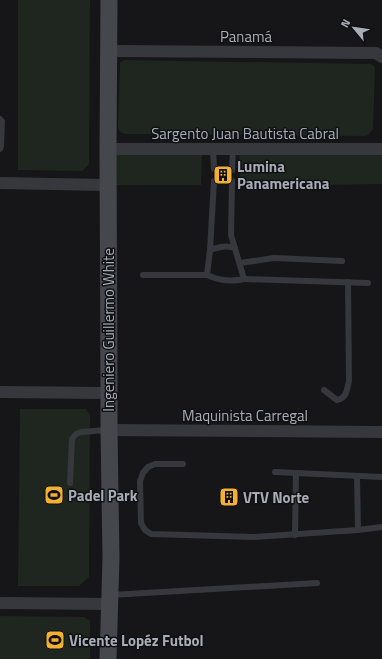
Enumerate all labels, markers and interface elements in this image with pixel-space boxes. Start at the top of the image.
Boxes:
north arrow [334,8,374,48]
text: N [336,16,354,30]
street label: Panamá [220,25,272,48]
street label: Sargento Juan Bautista Cabral [151,122,339,145]
place label: Lumina Panamericana [237,155,330,195]
building icon: Lumina Panamericana [212,164,234,186]
street label: Ingeniero Guillermo White [97,248,120,412]
street label: Maquinista Carregal [182,404,308,427]
sports icon: Padel Park [43,484,65,506]
place label: Padel Park [68,484,138,507]
building icon: VTV Norte [218,486,240,508]
place label: VTV Norte [243,486,310,509]
sports icon: Vicente Lopéz Futbol [44,629,66,651]
place label: Vicente Lopéz Futbol [69,629,204,652]

